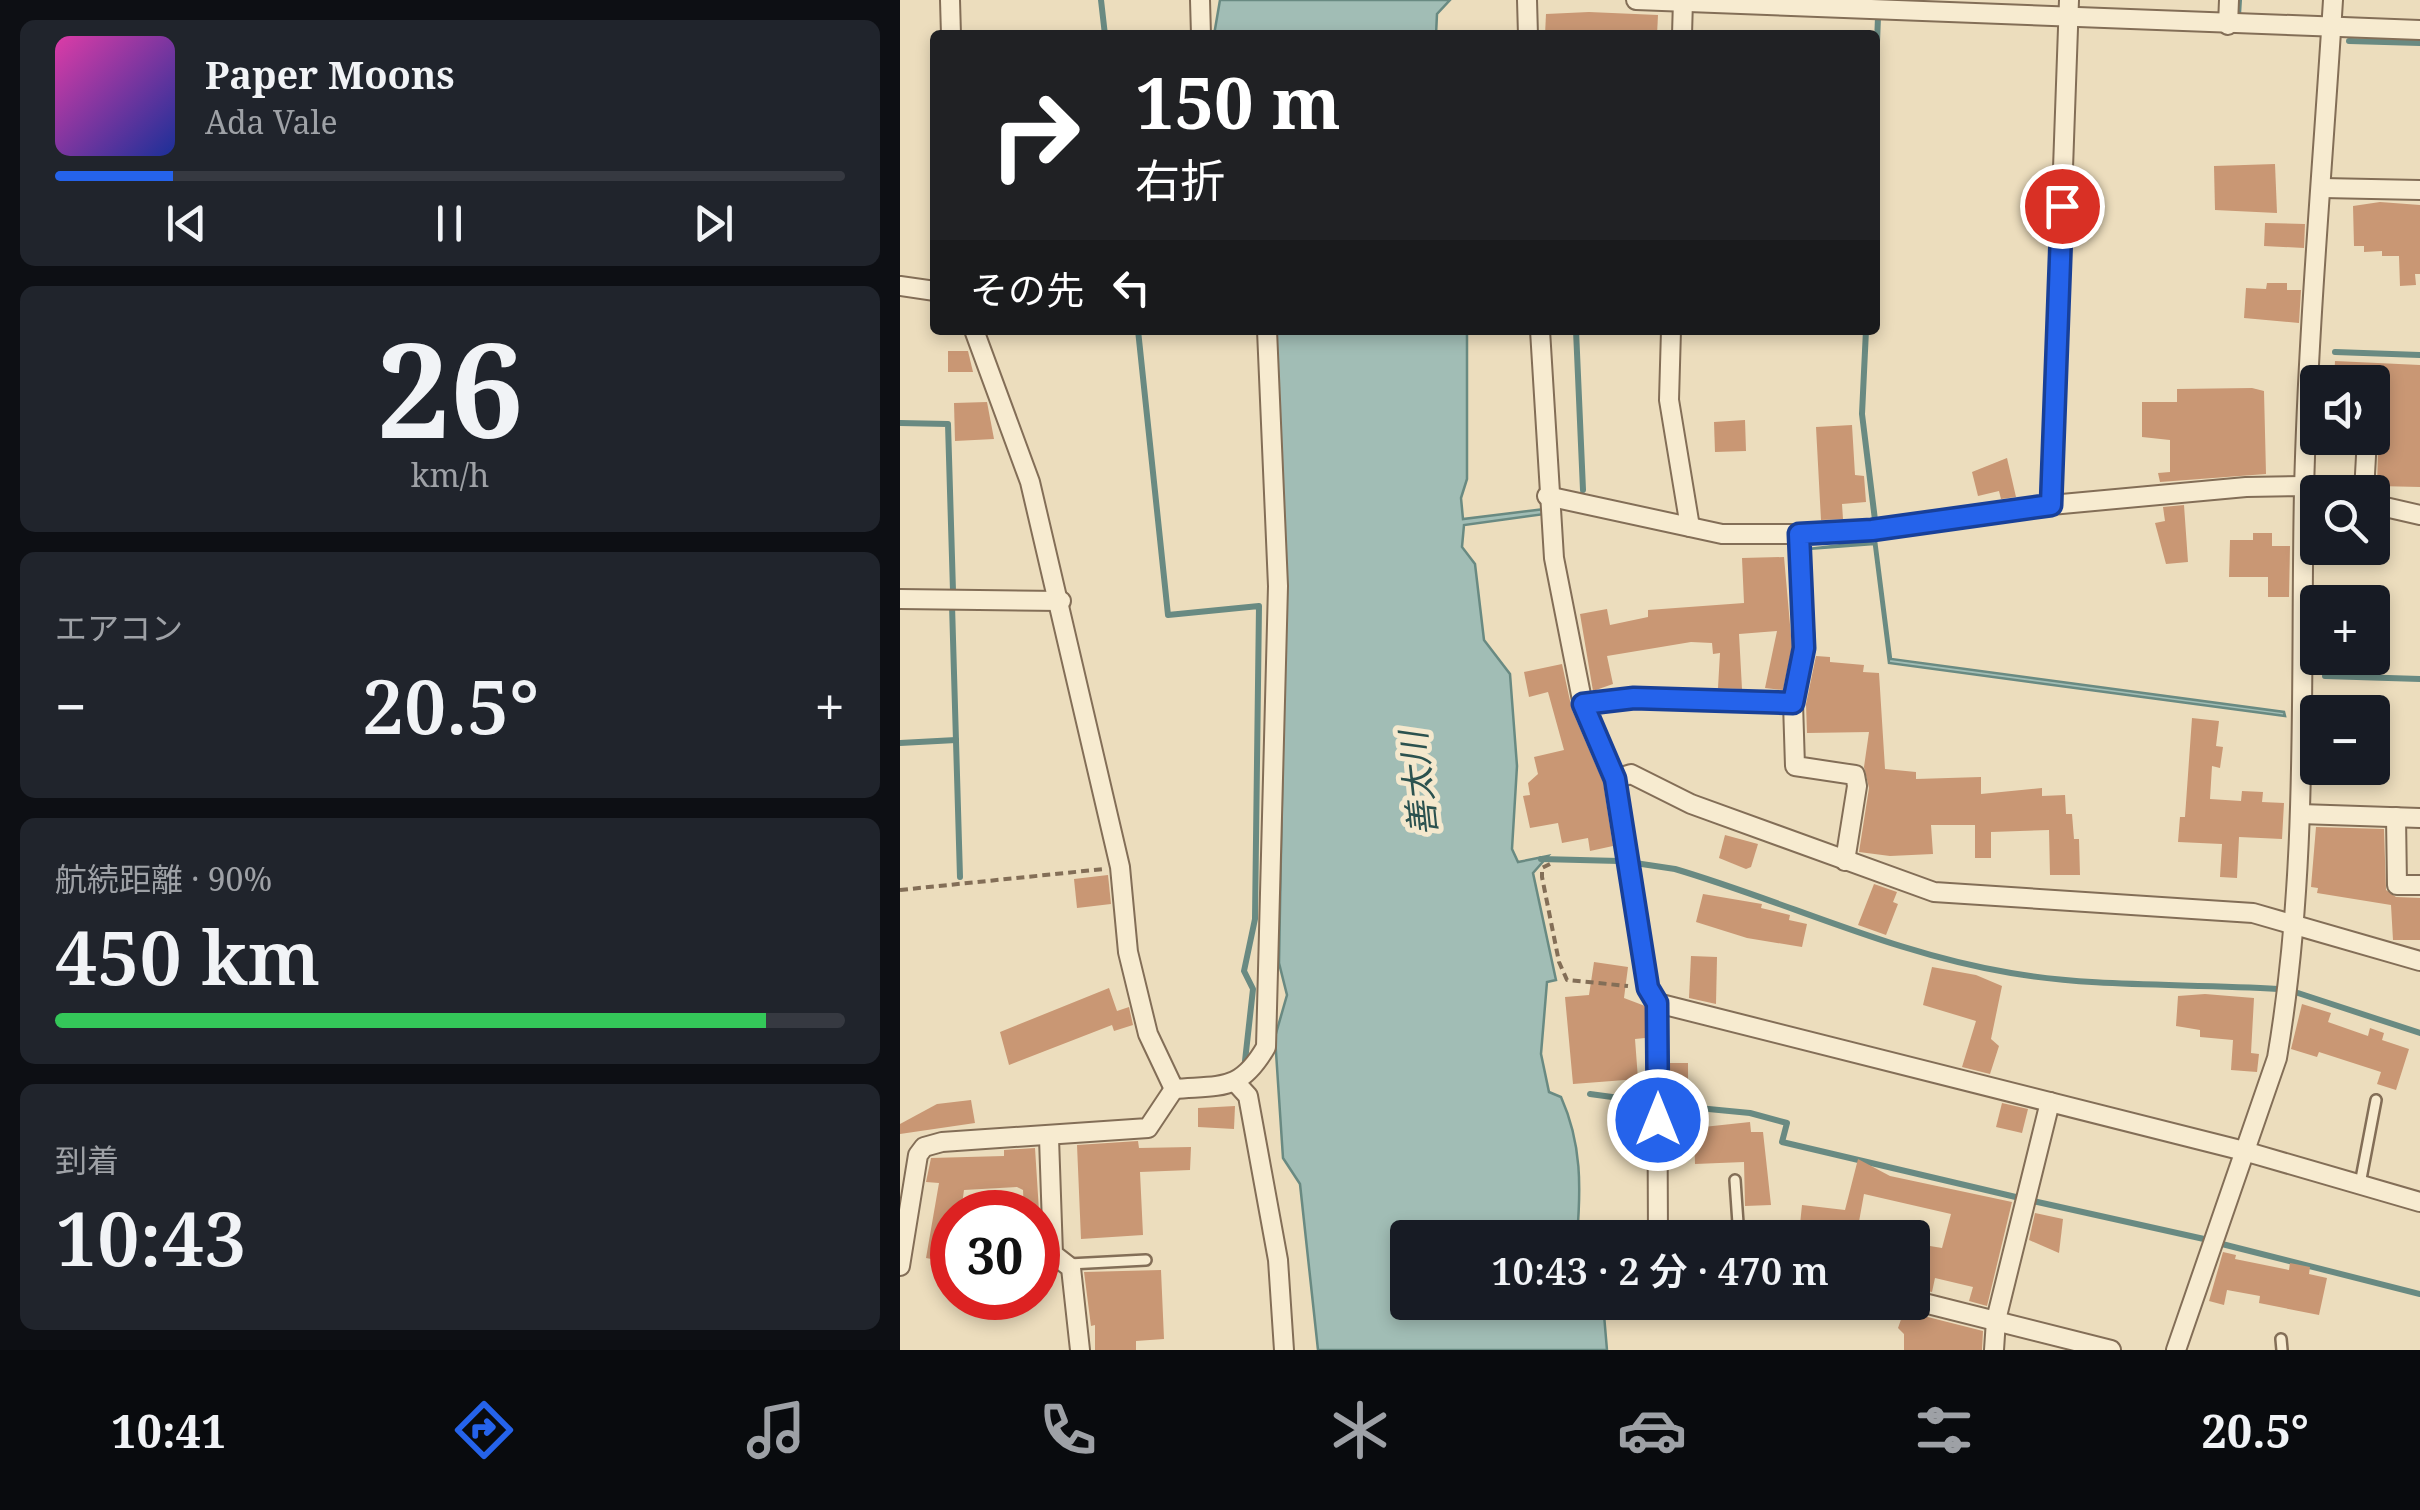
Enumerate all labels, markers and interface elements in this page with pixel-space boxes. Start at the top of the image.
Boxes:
text: Paper Moons [205,48,455,100]
text: 150 m [1135,54,1341,150]
icon: right [970,70,1100,200]
text: Ada Vale [205,100,338,143]
text: 右折 [1135,149,1225,210]
pin [2020,164,2105,249]
icon: arrive [2035,179,2090,234]
icon: previous [159,196,214,251]
icon: pause [422,196,477,251]
icon: next [686,196,741,251]
icon: left [1104,260,1159,315]
text: その先 [970,263,1084,315]
text: 26 [377,299,523,476]
map controls [2300,365,2390,785]
button: sound [2300,365,2390,455]
text: km/h [411,453,489,496]
button: search [2300,475,2390,565]
button: + [2300,585,2390,675]
text: エアコン [55,606,183,649]
text: 20.5° [362,654,539,756]
text: − [55,668,87,743]
text: + [814,668,845,743]
button: − [2300,695,2390,785]
water label: 善太川 [1388,726,1446,839]
text: 航続距離 · 90% [55,857,272,900]
text: 450 km [55,905,320,1007]
position arrow [1606,1068,1710,1172]
text: 到着 [55,1138,119,1181]
text: 10:43 [55,1186,246,1288]
speed limit sign: 30 [930,1190,1060,1320]
text: 10:43 · 2 分 · 470 m [1491,1244,1829,1296]
icon: directions [449,1395,519,1465]
icon: music [741,1395,811,1465]
icon: phone [1033,1395,1103,1465]
icon: climate [1325,1395,1395,1465]
icon: car [1617,1395,1687,1465]
icon: filters [1909,1395,1979,1465]
text: 10:41 [111,1400,226,1461]
text: 20.5° [2201,1400,2309,1461]

